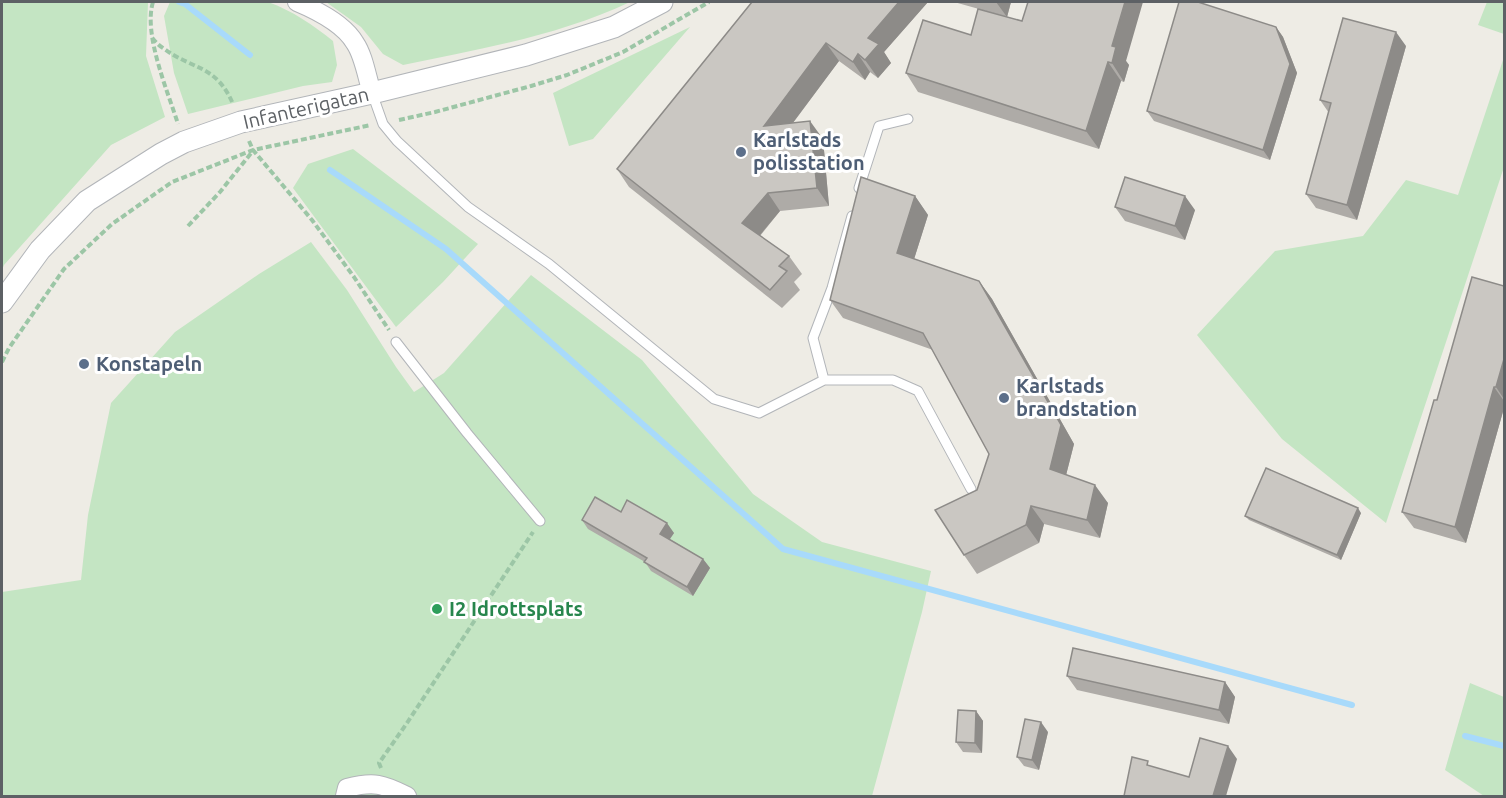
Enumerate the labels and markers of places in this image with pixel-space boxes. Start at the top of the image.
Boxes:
place label: Karlstads polisstation [753,128,865,174]
marker: Karlstads polisstation [734,145,748,159]
place label: Konstapeln [96,352,202,375]
marker: Konstapeln [77,357,91,371]
place label: Karlstads brandstation [1016,374,1137,420]
marker: Karlstads brandstation [997,391,1011,405]
place label: I2 Idrottsplats [449,597,583,620]
marker: I2 Idrottsplats [430,602,444,616]

